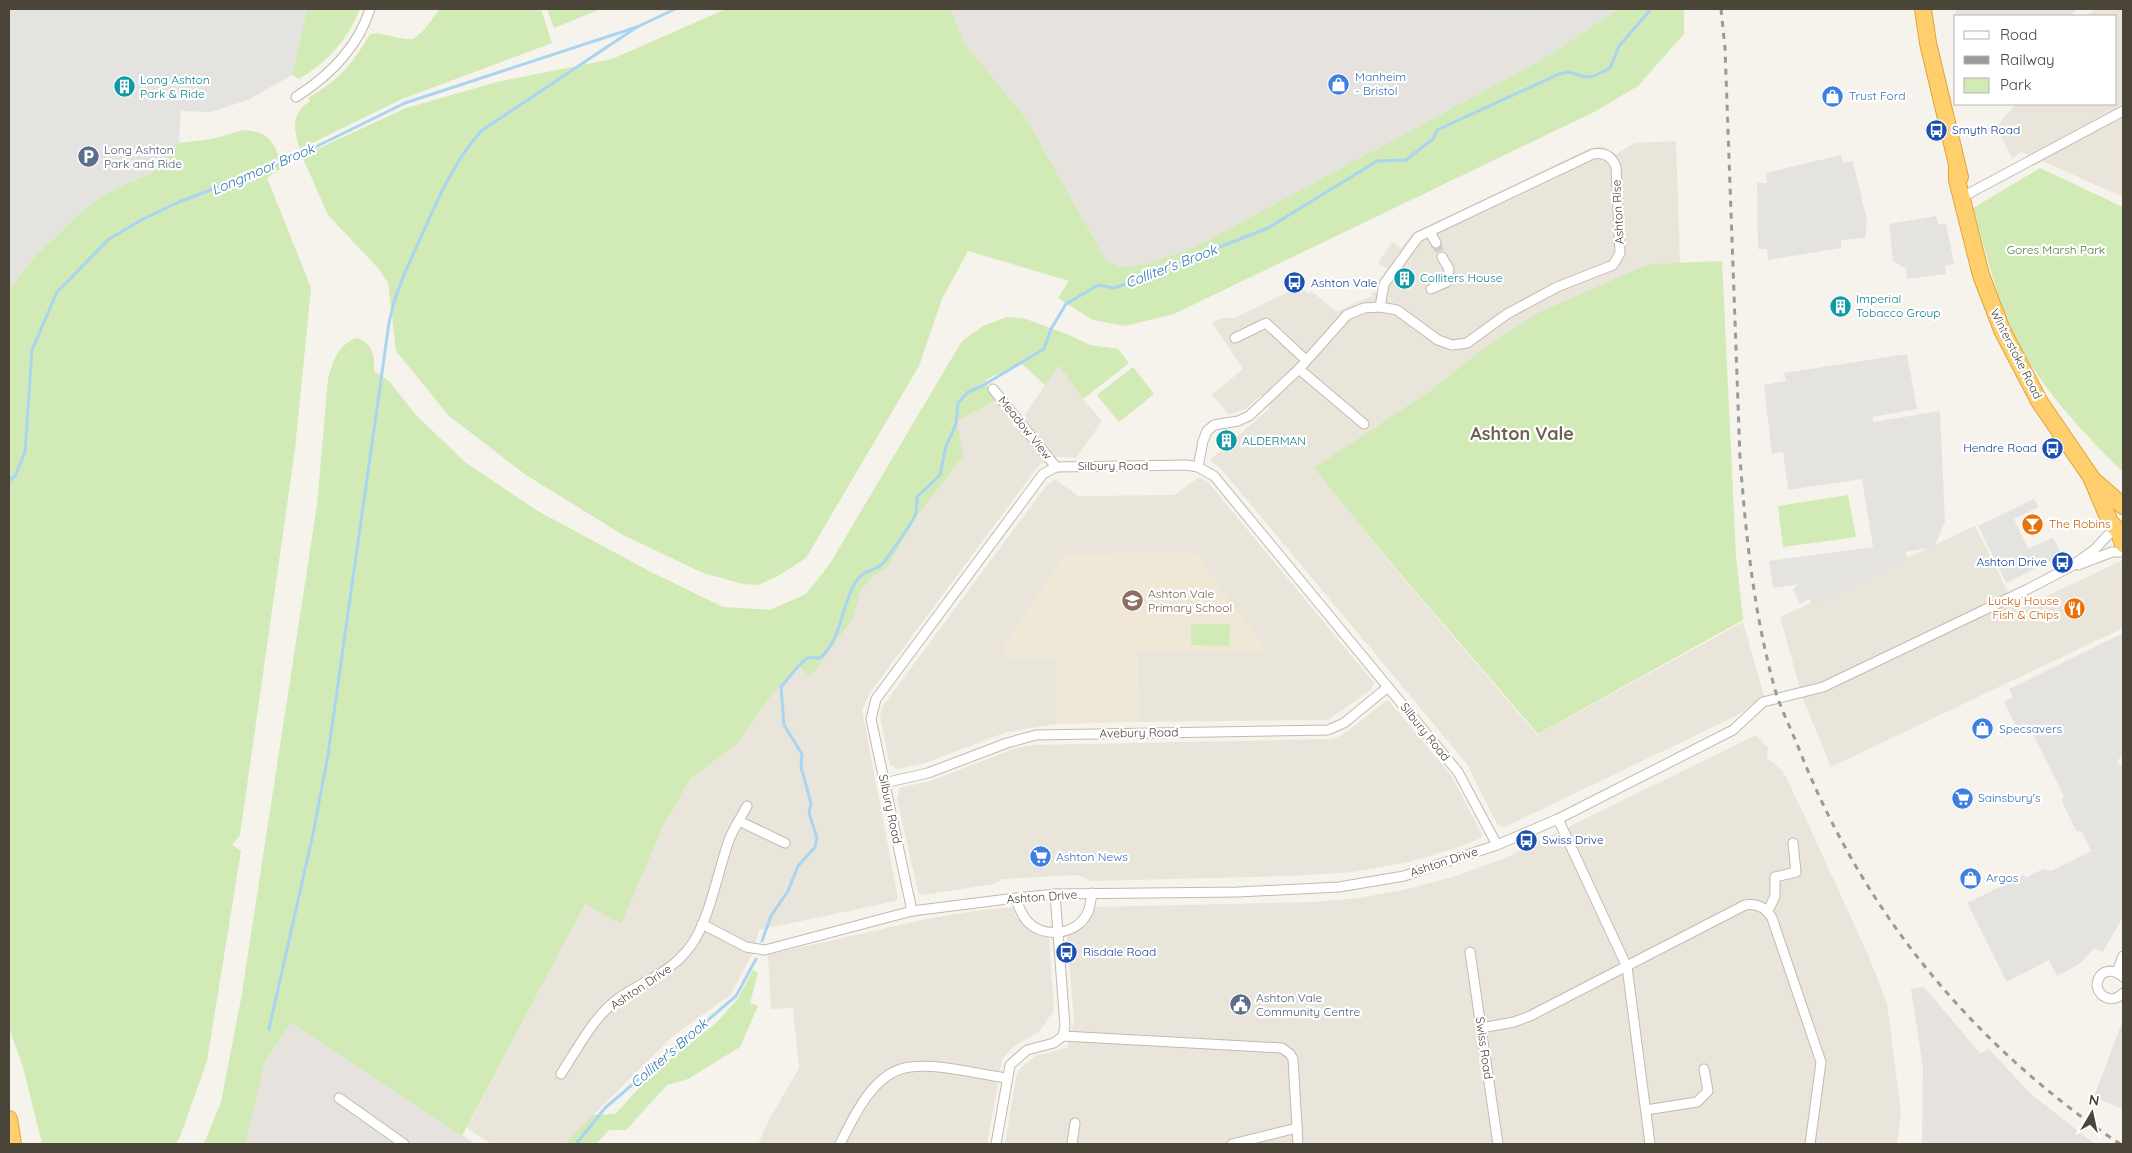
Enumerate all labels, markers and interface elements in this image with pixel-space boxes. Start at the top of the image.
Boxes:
legend [1954,15,2117,105]
text: Road [2000,25,2037,44]
text: Railway [2000,50,2055,69]
place label: Manheim - Bristol [1355,69,1406,98]
place label: Long Ashton Park & Ride [140,72,210,101]
shop icon: Manheim - Bristol [1327,72,1351,96]
building icon: Long Ashton Park & Ride [112,75,136,99]
text: Park [2000,75,2032,94]
shop icon: Trust Ford [1821,84,1845,108]
place label: Trust Ford [1849,88,1905,103]
bus stop icon: Smyth Road [1924,118,1948,142]
place label: Smyth Road [1952,122,2020,137]
water label: Longmoor Brook [209,139,319,199]
place label: Long Ashton Park and Ride [104,142,182,171]
parking icon: Long Ashton Park and Ride [76,145,100,169]
street label: Ashton Rise [1608,179,1627,245]
water label: Colliter's Brook [1123,240,1221,292]
park label: Gores Marsh Park [2007,242,2105,257]
building icon: Colliters House [1392,266,1416,290]
place label: Colliters House [1420,270,1503,285]
bus stop icon: Ashton Vale [1283,271,1307,295]
place label: Ashton Vale [1311,275,1377,290]
place label: Imperial Tobacco Group [1856,291,1941,320]
building icon: Imperial Tobacco Group [1828,294,1852,318]
street label: Winterstoke Road [1987,306,2046,401]
street label: Meadow View [995,393,1056,462]
district label: Ashton Vale [1470,422,1574,445]
building icon: ALDERMAN [1214,429,1238,453]
place label: ALDERMAN [1242,433,1306,448]
bus stop icon: Hendre Road [2041,436,2065,460]
place label: Hendre Road [1963,440,2037,455]
street label: Silbury Road [1078,458,1148,473]
bar icon: The Robins [2021,512,2045,536]
place label: The Robins [2049,516,2111,531]
bus stop icon: Ashton Drive [2051,550,2075,574]
place label: Ashton Drive [1976,554,2047,569]
place label: Ashton Vale Primary School [1148,586,1232,615]
school or university icon: Ashton Vale Primary School [1120,589,1144,613]
place label: Lucky House Fish & Chips [1988,593,2059,622]
restaurant icon: Lucky House Fish & Chips [2063,596,2087,620]
street label: Silbury Road [1397,700,1453,764]
shop icon: Specsavers [1971,717,1995,741]
place label: Specsavers [1999,721,2063,736]
street label: Avebury Road [1099,724,1179,741]
street label: Silbury Road [876,773,905,845]
supermarket icon: Sainsbury's [1950,786,1974,810]
place label: Sainsbury's [1978,790,2041,805]
bus stop icon: Swiss Drive [1514,828,1538,852]
place label: Swiss Drive [1542,832,1604,847]
street label: Ashton Drive [1408,843,1480,880]
supermarket icon: Ashton News [1028,845,1052,869]
place label: Ashton News [1056,849,1128,864]
shop icon: Argos [1958,866,1982,890]
place label: Argos [1986,870,2019,885]
street label: Ashton Drive [1006,887,1078,906]
bus stop icon: Risdale Road [1055,940,1079,964]
place label: Risdale Road [1083,944,1156,959]
street label: Ashton Drive [607,961,674,1013]
place label: Ashton Vale Community Centre [1256,990,1360,1019]
public building icon: Ashton Vale Community Centre [1228,993,1252,1017]
water label: Colliter's Brook [627,1013,713,1092]
street label: Swiss Road [1473,1016,1496,1080]
north arrow [2067,1088,2117,1138]
text: N [2088,1090,2101,1110]

